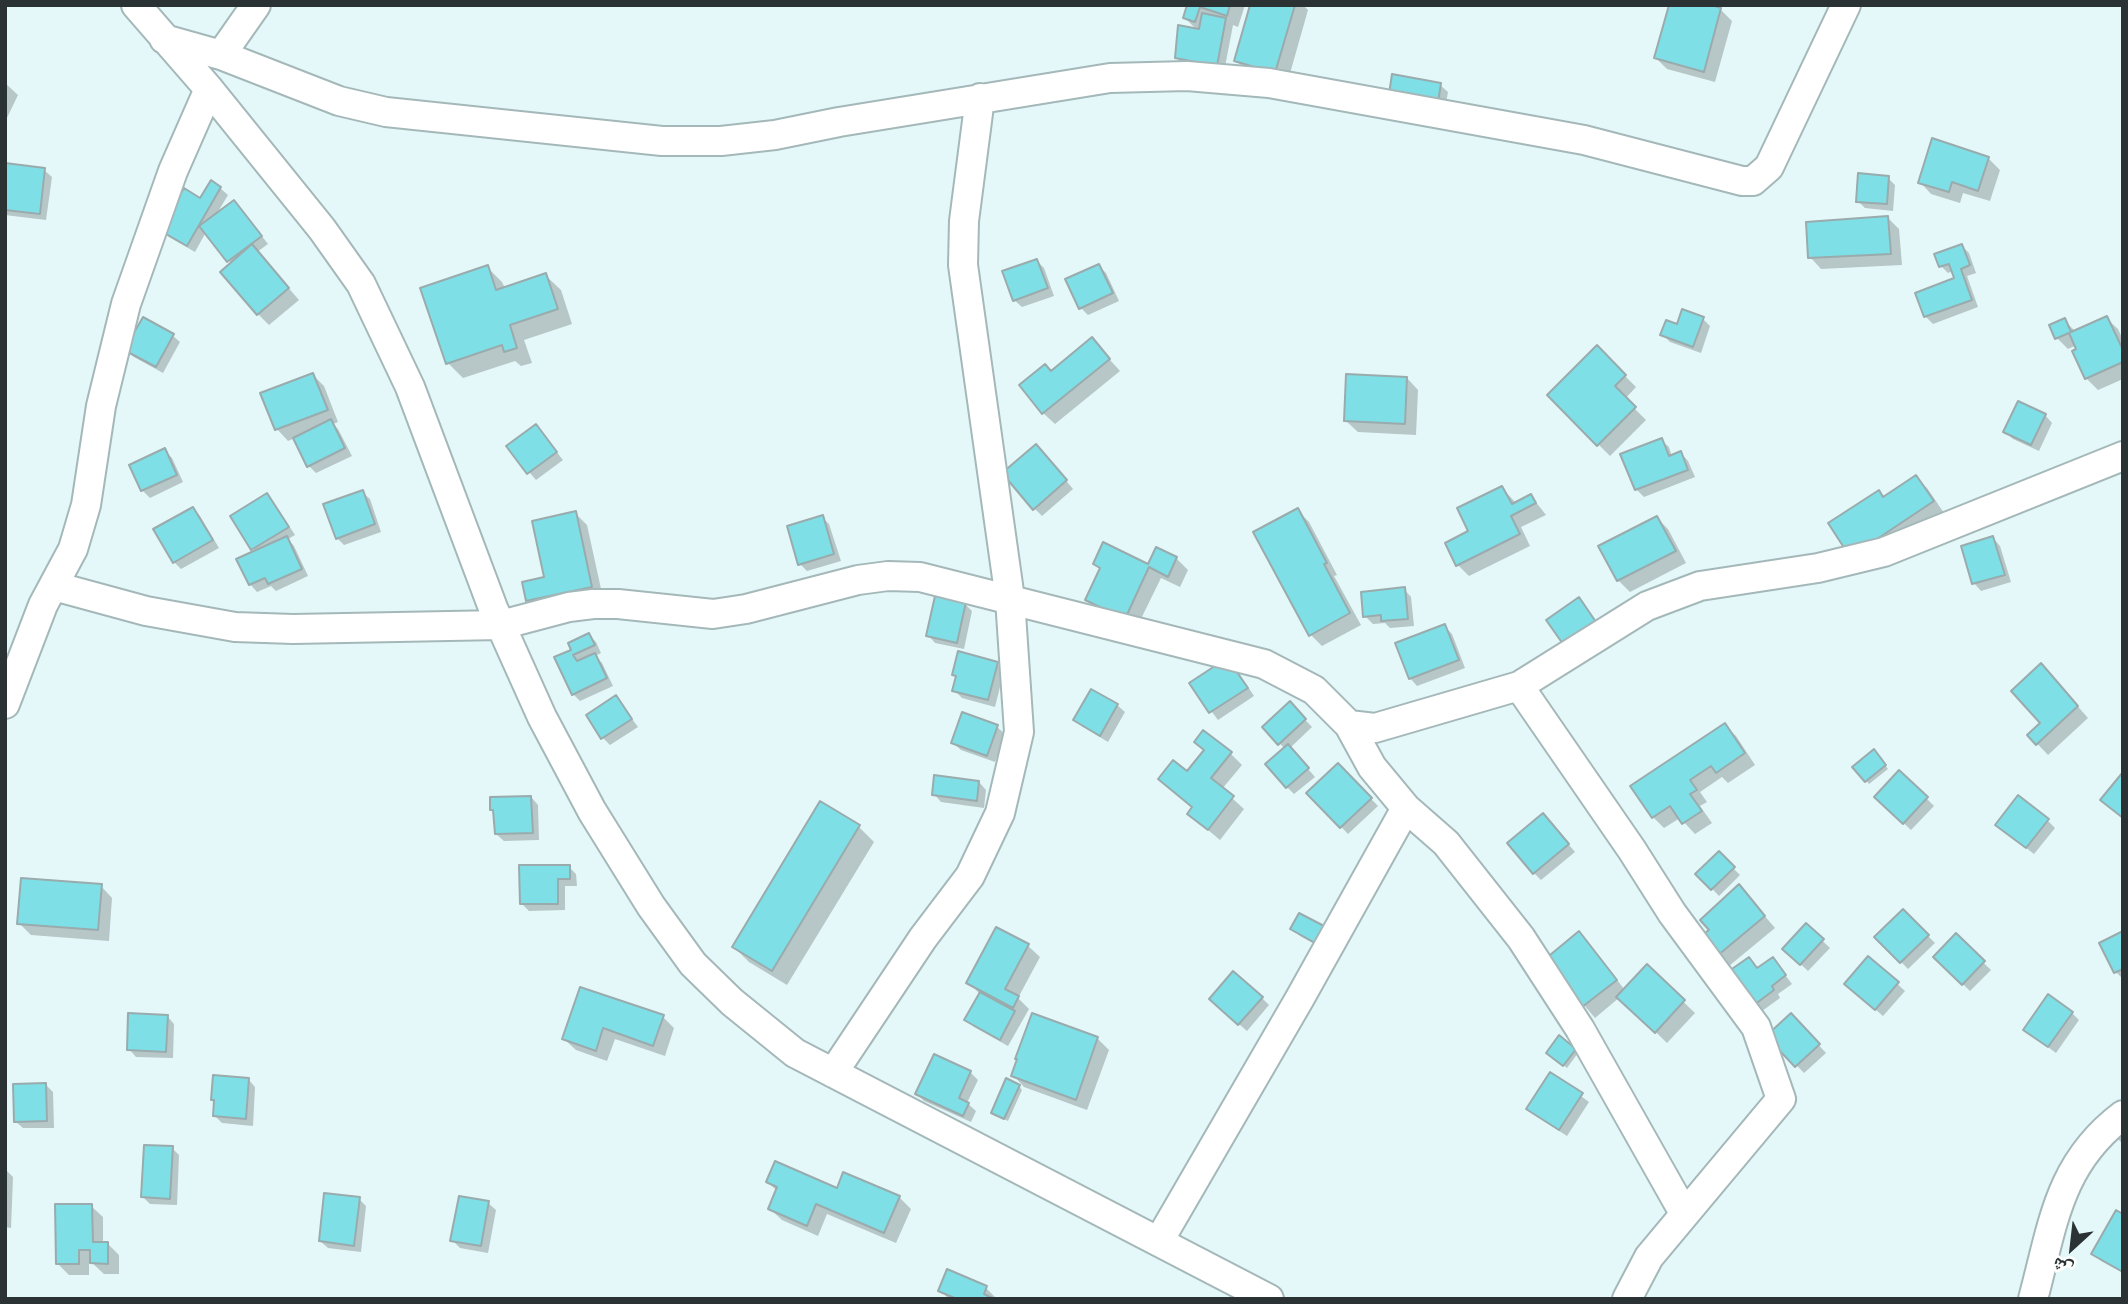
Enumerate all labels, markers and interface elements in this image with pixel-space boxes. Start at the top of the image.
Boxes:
north arrow [2037,1213,2107,1283]
text: ش [2048,1252,2076,1282]

